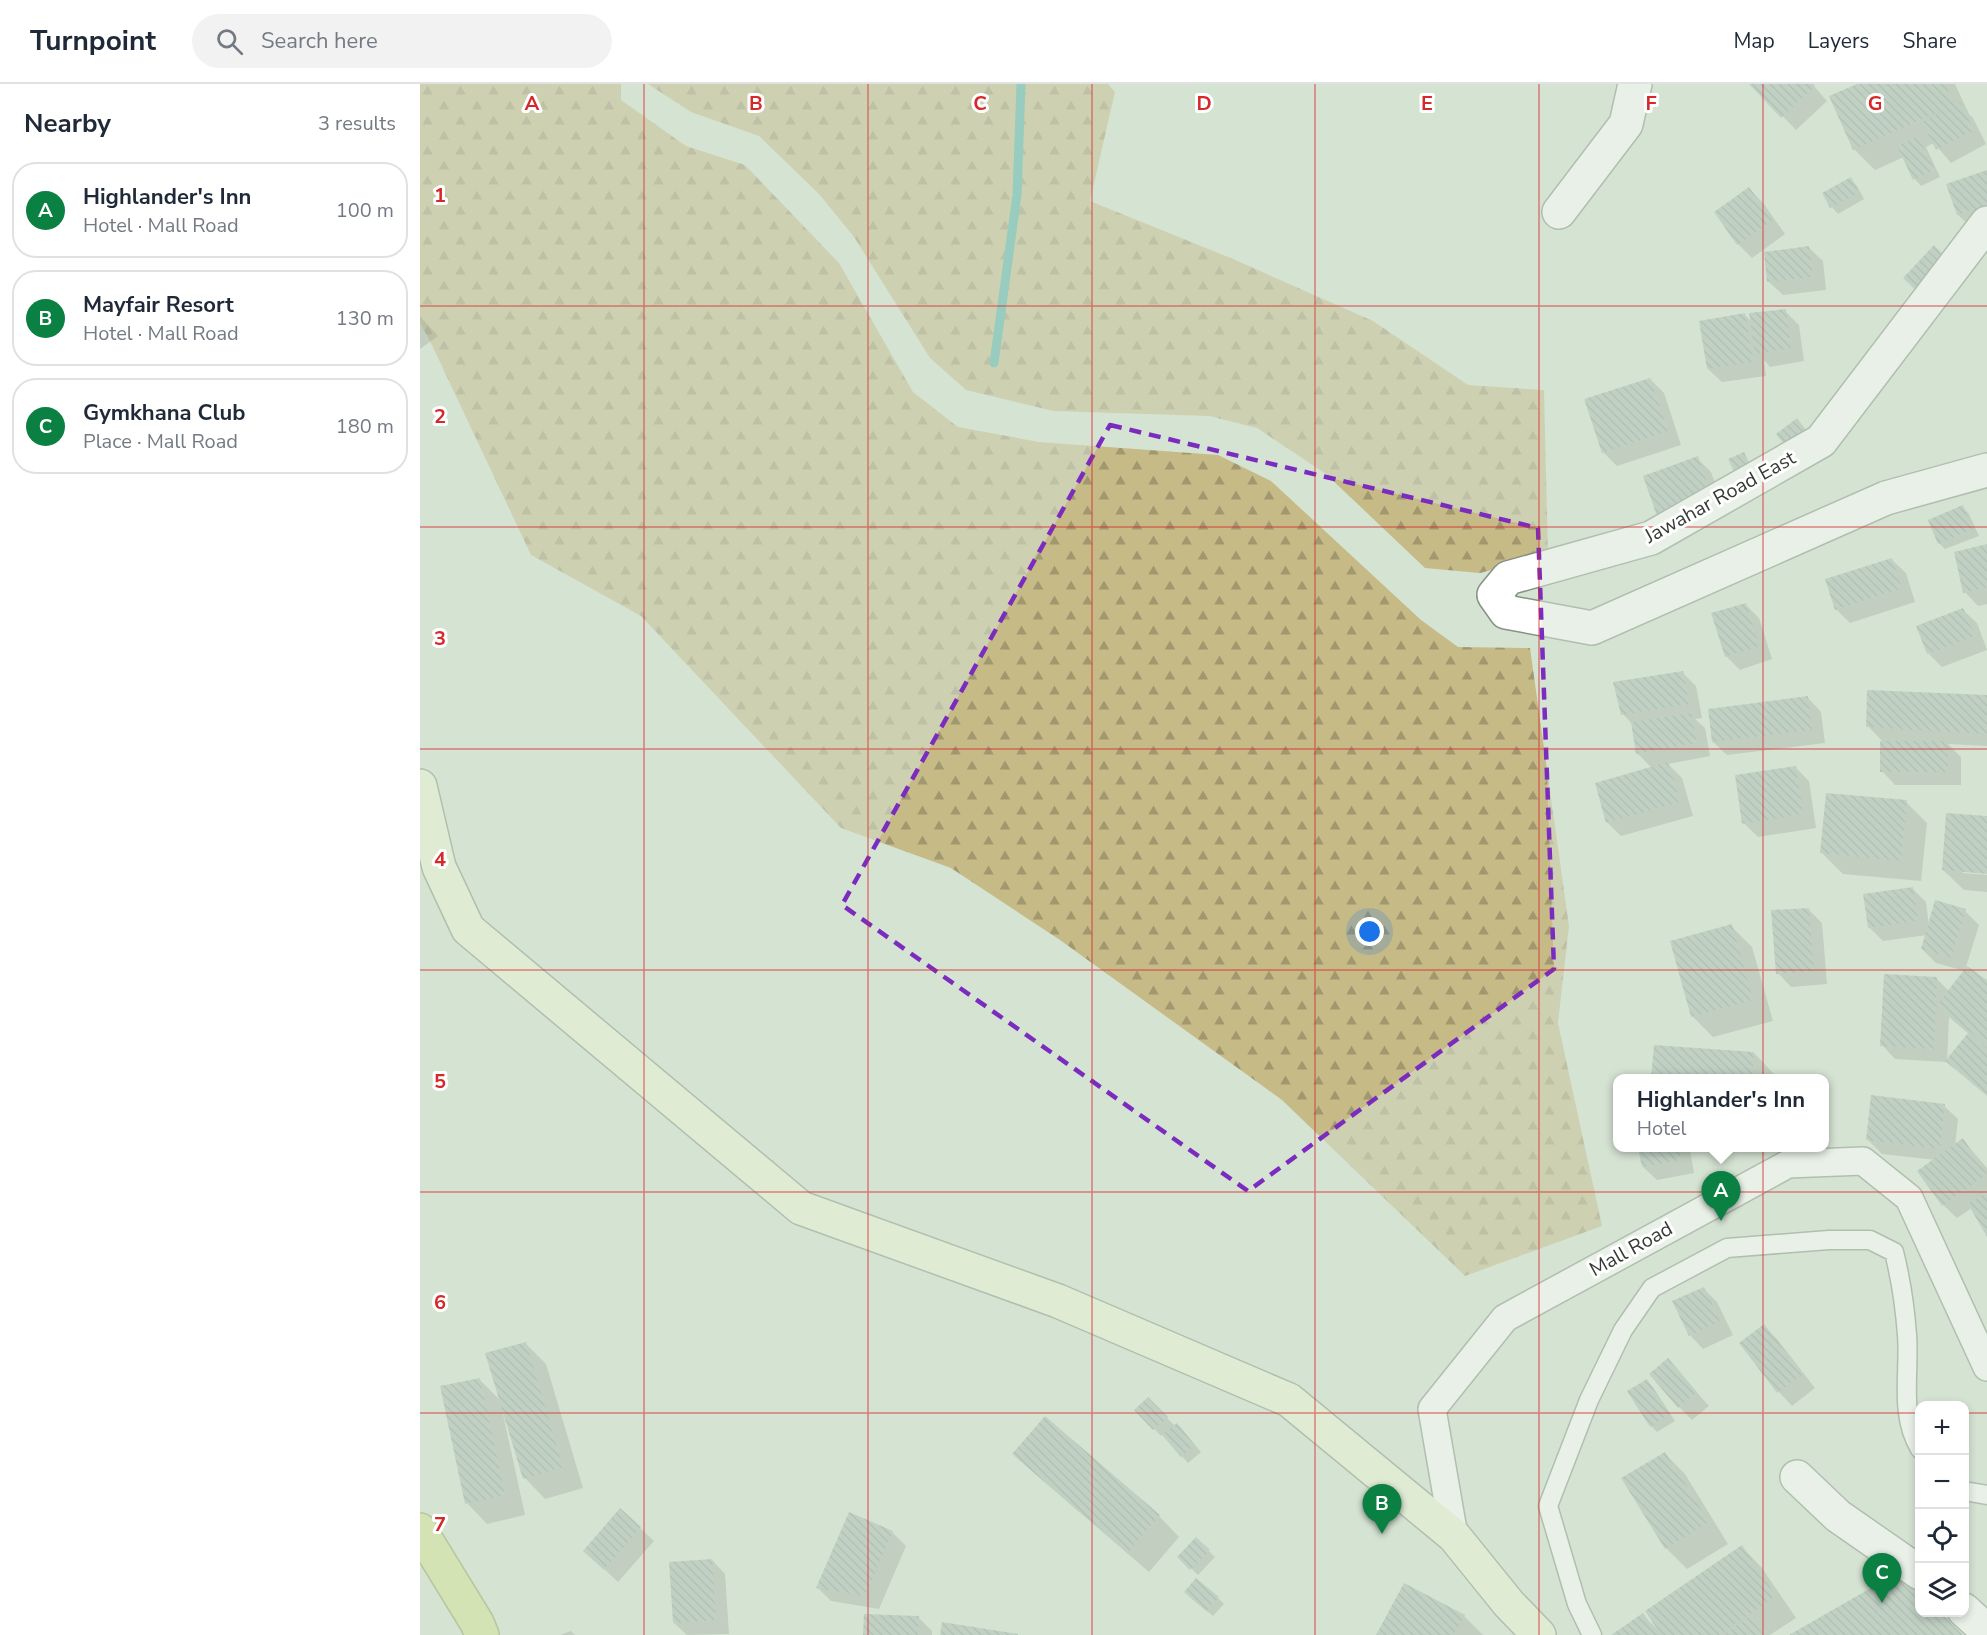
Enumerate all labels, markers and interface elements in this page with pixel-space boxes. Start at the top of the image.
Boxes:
search box [192,14,612,68]
text: Turnpoint [30,22,156,60]
icon: search [213,25,246,58]
text: Search here [261,26,378,56]
text: Map [1733,27,1775,55]
text: Layers [1808,27,1869,55]
text: Share [1902,27,1957,55]
text: A [525,90,540,117]
text: B [749,90,763,117]
text: C [973,90,987,117]
text: D [1196,90,1212,117]
text: E [1421,90,1433,117]
text: F [1645,90,1657,117]
text: G [1868,90,1882,117]
text: Nearby [24,106,111,141]
text: 3 results [318,110,396,137]
text: Highlander's Inn [83,182,251,212]
text: 1 [434,182,446,209]
text: A [38,197,53,224]
text: 100 m [336,197,394,224]
text: Hotel · Mall Road [83,212,239,239]
text: Mayfair Resort [83,290,234,320]
text: B [39,305,52,332]
text: 130 m [336,305,394,332]
text: Hotel · Mall Road [83,320,239,347]
text: Gymkhana Club [83,398,246,428]
text: 2 [434,403,446,430]
text: C [39,413,52,440]
text: 180 m [336,413,394,440]
text: Place · Mall Road [83,428,238,455]
street label: Jawahar Road East [1639,444,1801,550]
text: 3 [434,625,446,652]
text: 4 [434,846,446,873]
your location [1355,917,1384,946]
text: 5 [434,1068,446,1095]
popup [1613,1074,1829,1152]
text: Highlander's Inn [1637,1085,1805,1115]
text: Hotel [1637,1115,1687,1142]
pin: A [1702,1172,1740,1221]
street label: Mall Road [1585,1215,1677,1283]
text: 6 [434,1289,446,1316]
map controls [1915,1401,1969,1617]
button: + [1915,1401,1969,1455]
button: − [1915,1455,1969,1509]
pin: B [1362,1484,1402,1534]
button: locate [1915,1509,1969,1563]
text: 7 [434,1511,446,1538]
pin: C [1862,1554,1902,1603]
button: layers [1915,1563,1969,1617]

